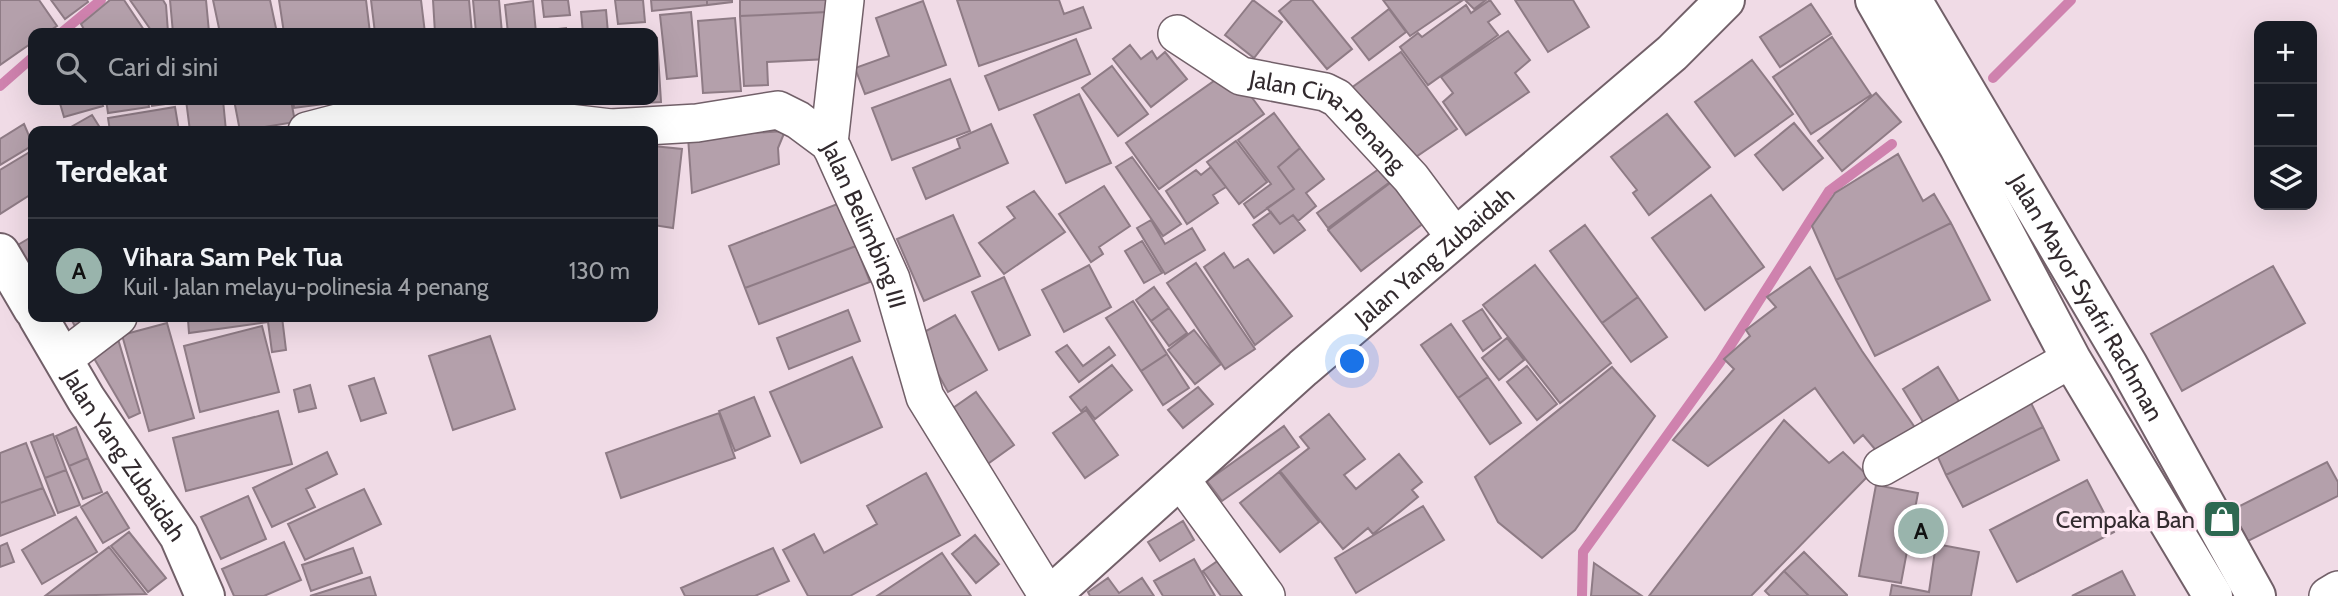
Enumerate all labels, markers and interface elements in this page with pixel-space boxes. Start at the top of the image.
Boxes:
map controls [2254,21,2317,210]
button: + [2254,21,2317,84]
search box [28,28,658,105]
icon: search [52,48,90,86]
text: Cari di sini [108,51,218,83]
street label: Jalan Cina-Penang [1246,63,1413,178]
button: − [2254,84,2317,147]
street label: Jalan Belimbing III [816,135,913,312]
button: layers [2254,147,2317,210]
text: Terdekat [56,153,168,190]
street label: Jalan Mayor Syafri Rachman [2003,168,2170,426]
street label: Jalan Yang Zubaidah [1348,180,1520,333]
text: Vihara Sam Pek Tua [123,241,343,273]
text: A [72,257,86,285]
text: 130 m [569,257,630,285]
text: Kuil · Jalan melayu-polinesia 4 penang [123,273,488,301]
your location [1335,344,1369,378]
street label: Jalan Yang Zubaidah [57,363,193,546]
shop icon: Cempaka Ban [2201,498,2243,540]
pin: A [1898,505,1944,557]
place label: Cempaka Ban [2056,505,2195,534]

